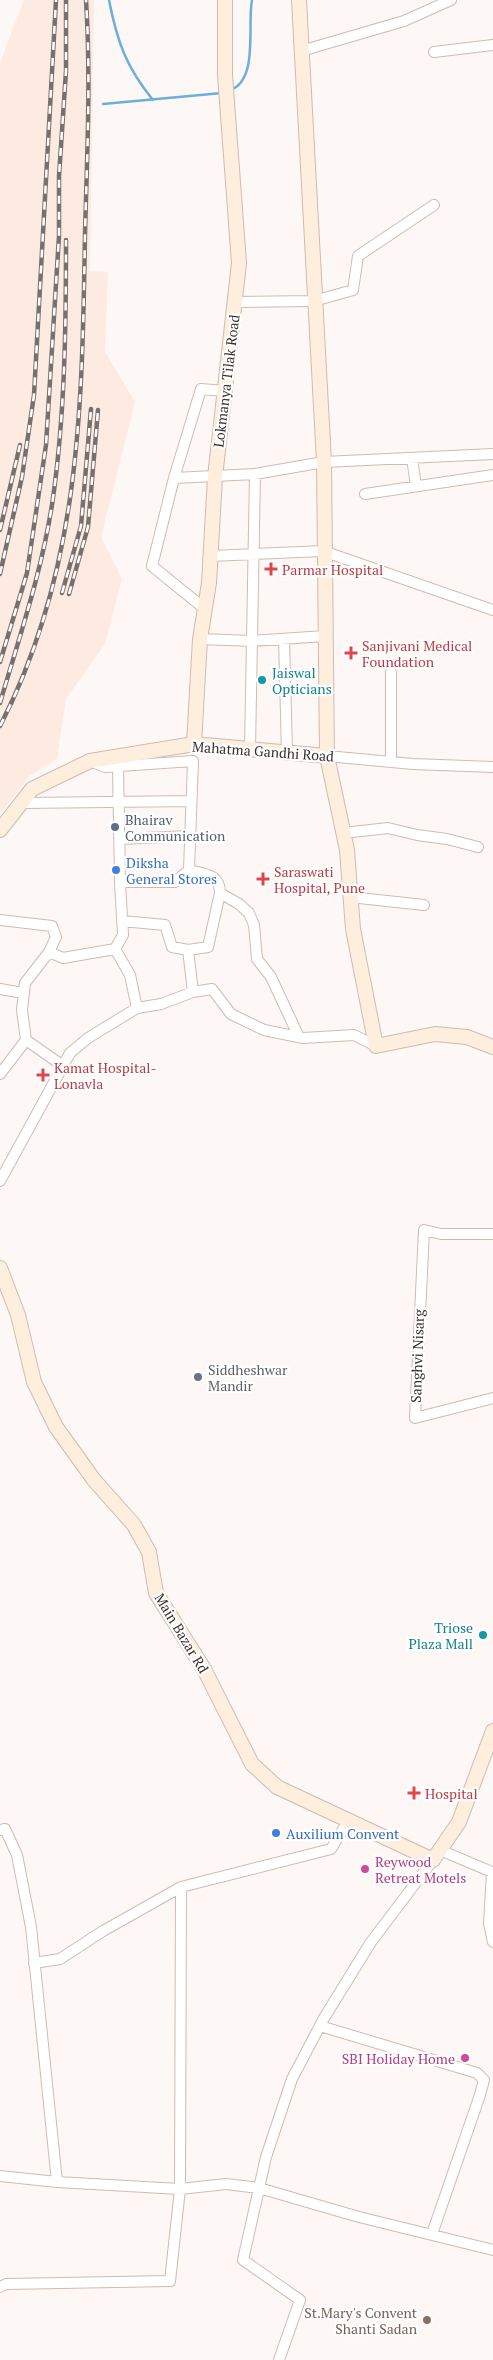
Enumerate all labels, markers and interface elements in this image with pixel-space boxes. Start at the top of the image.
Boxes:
street label: Lokmanya Tilak Road [208,313,244,449]
place label: Parmar Hospital [282,560,383,579]
marker: Parmar Hospital [264,562,278,576]
place label: Sanjivani Medical Foundation [362,636,472,671]
marker: Sanjivani Medical Foundation [344,646,358,660]
place label: Jaiswal Opticians [272,663,332,698]
marker: Jaiswal Opticians [256,674,268,686]
street label: Mahatma Gandhi Road [191,737,335,765]
place label: Bhairav Communication [125,810,226,845]
marker: Bhairav Communication [109,821,121,833]
place label: Diksha General Stores [126,853,217,888]
place label: Saraswati Hospital, Pune [274,862,365,897]
marker: Diksha General Stores [110,864,122,876]
marker: Saraswati Hospital, Pune [256,872,270,886]
place label: Kamat Hospital- Lonavla [54,1058,156,1093]
marker: Kamat Hospital- Lonavla [36,1068,50,1082]
street label: Sanghvi Nisarg [406,1308,428,1403]
place label: Siddheshwar Mandir [208,1360,288,1395]
marker: Siddheshwar Mandir [192,1371,204,1383]
street label: Main Bazar Rd [151,1589,213,1677]
place label: Triose Plaza Mall [408,1618,473,1653]
marker: Triose Plaza Mall [477,1629,489,1641]
place label: Hospital [425,1784,478,1803]
marker: Hospital [407,1786,421,1800]
place label: Auxilium Convent [286,1824,400,1843]
marker: Auxilium Convent [270,1827,282,1839]
place label: Reywood Retreat Motels [375,1852,466,1887]
marker: Reywood Retreat Motels [359,1863,371,1875]
place label: SBI Holiday Home [342,2049,455,2068]
marker: SBI Holiday Home [459,2052,471,2064]
place label: St.Mary's Convent Shanti Sadan [304,2303,418,2338]
marker: St.Mary's Convent Shanti Sadan [421,2314,433,2326]

